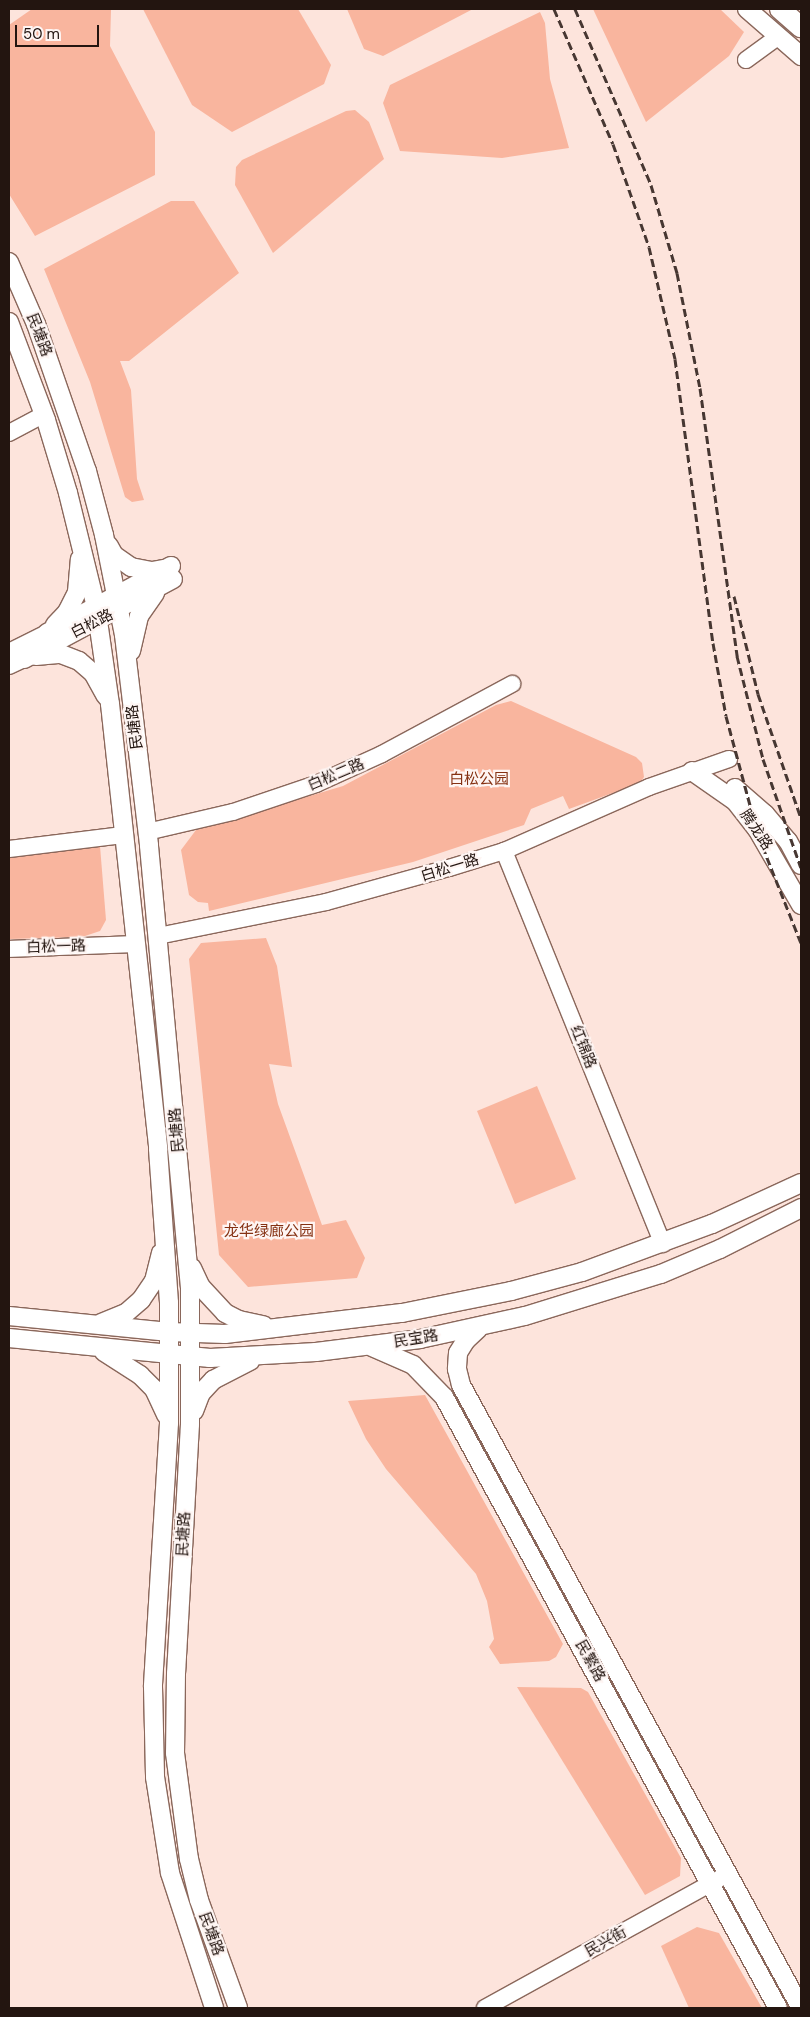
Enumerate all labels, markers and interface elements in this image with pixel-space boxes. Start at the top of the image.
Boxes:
scale bar [18,15,101,47]
text: 50 m [23,24,60,44]
street label: 民塘路 [23,311,55,359]
street label: 白松路 [68,606,116,642]
street label: 民塘路 [123,704,147,750]
street label: 白松二路 [305,755,367,795]
park label: 白松公园 [449,771,509,789]
street label: 腾龙路 [736,806,776,854]
street label: 白松一路 [419,851,481,885]
street label: 白松一路 [26,937,86,957]
street label: 红锦路 [566,1023,600,1071]
street label: 民塘路 [166,1107,188,1153]
park label: 龙华绿廊公园 [224,1223,314,1241]
street label: 民宝路 [392,1327,440,1351]
street label: 民塘路 [174,1511,194,1557]
street label: 民繁路 [571,1637,609,1685]
street label: 民塘路 [195,1910,227,1958]
street label: 民兴街 [582,1923,630,1961]

